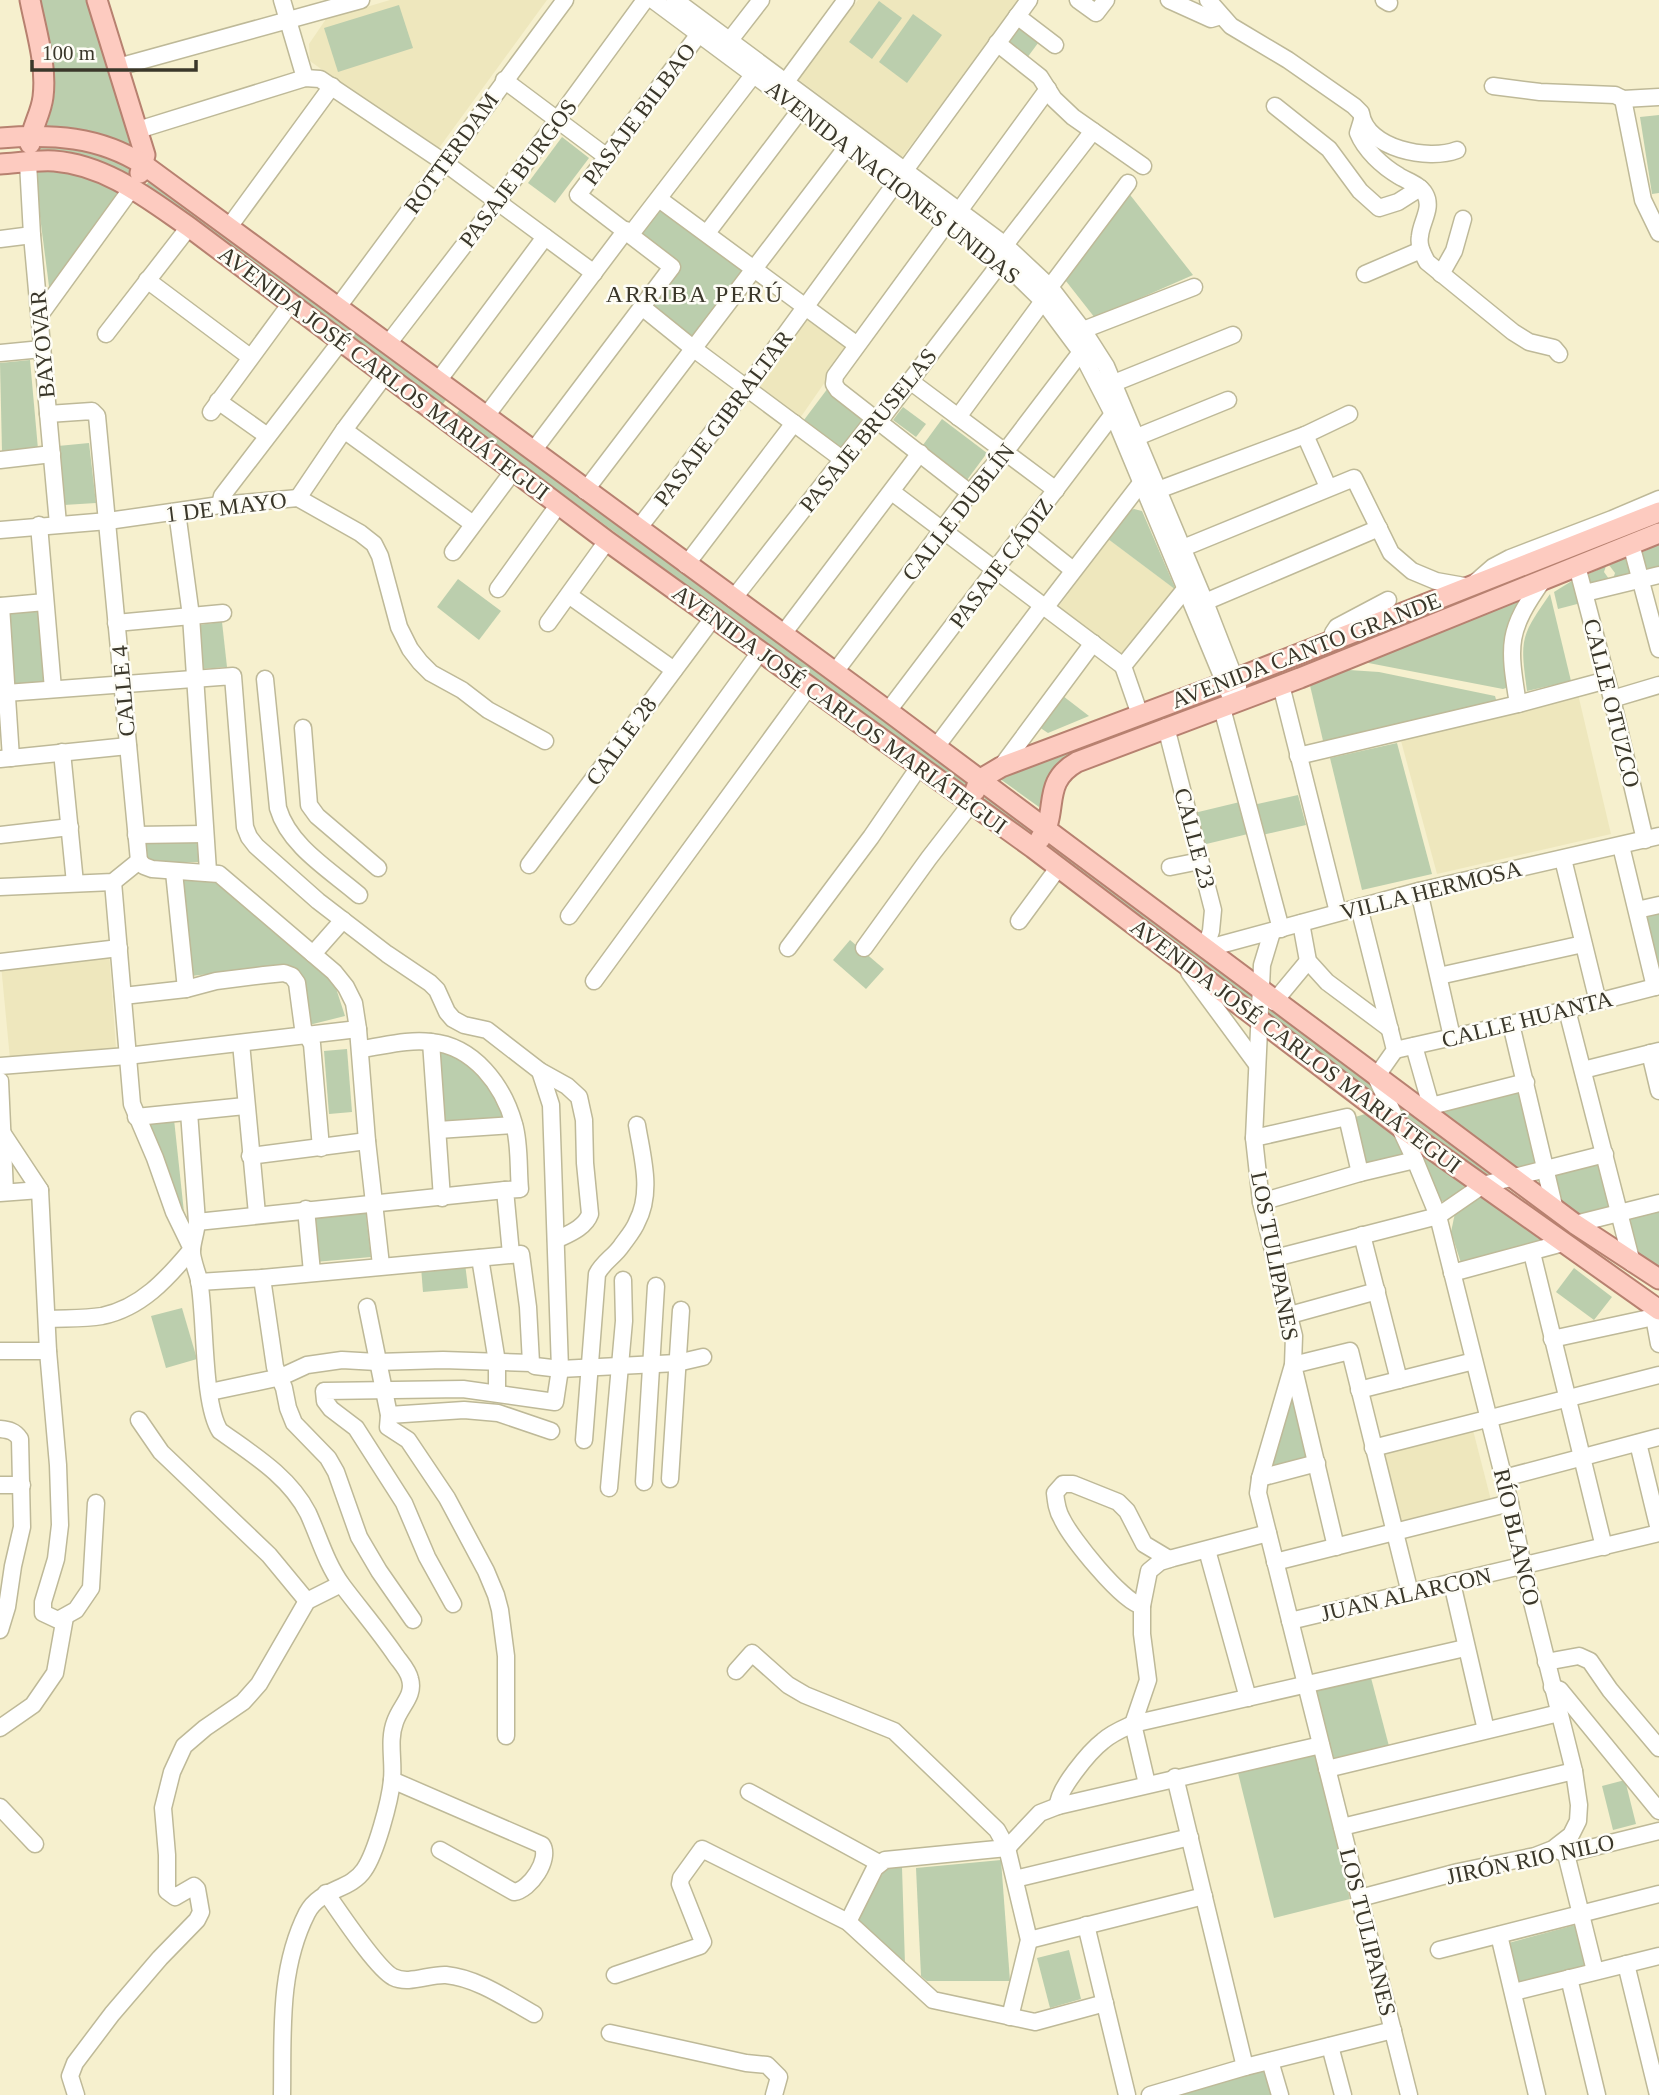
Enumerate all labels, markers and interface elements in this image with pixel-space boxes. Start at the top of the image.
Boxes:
scale bar [32,28,196,72]
street label: PASAJE BILBAO [578,38,701,190]
text: 100 m [42,41,95,65]
street label: AVENIDA NACIONES UNIDAS [761,76,1025,289]
street label: ROTTERDAM [399,88,504,219]
street label: PASAJE BURGOS [455,94,582,252]
street label: AVENIDA JOSÉ CARLOS MARIÁTEGUI [214,241,554,506]
district label: ARRIBA PERÚ [606,281,784,307]
street label: BAYOVAR [25,288,60,399]
street label: PASAJE GIBRALTAR [649,325,798,511]
street label: PASAJE BRUSELAS [795,344,942,517]
street label: CALLE DUBLÍN [897,439,1020,586]
street label: 1 DE MAYO [164,488,288,527]
street label: PASAJE CÁDIZ [945,494,1058,633]
street label: AVENIDA JOSÉ CARLOS MARIÁTEGUI [668,580,1012,839]
street label: AVENIDA CANTO GRANDE [1168,587,1444,714]
street label: CALLE OTUZCO [1578,616,1645,790]
street label: CALLE 4 [107,644,140,738]
street label: CALLE 28 [581,692,662,790]
street label: CALLE 23 [1169,785,1220,891]
street label: VILLA HERMOSA [1338,856,1525,925]
street label: AVENIDA JOSÉ CARLOS MARIÁTEGUI [1126,914,1466,1179]
street label: CALLE HUANTA [1439,986,1615,1053]
street label: LOS TULIPANES [1246,1169,1303,1343]
street label: RÍO BLANCO [1489,1466,1544,1608]
street label: JUAN ALARCON [1318,1563,1494,1626]
street label: JIRÓN RIO NILO [1444,1828,1616,1890]
street label: LOS TULIPANES [1335,1846,1400,2019]

